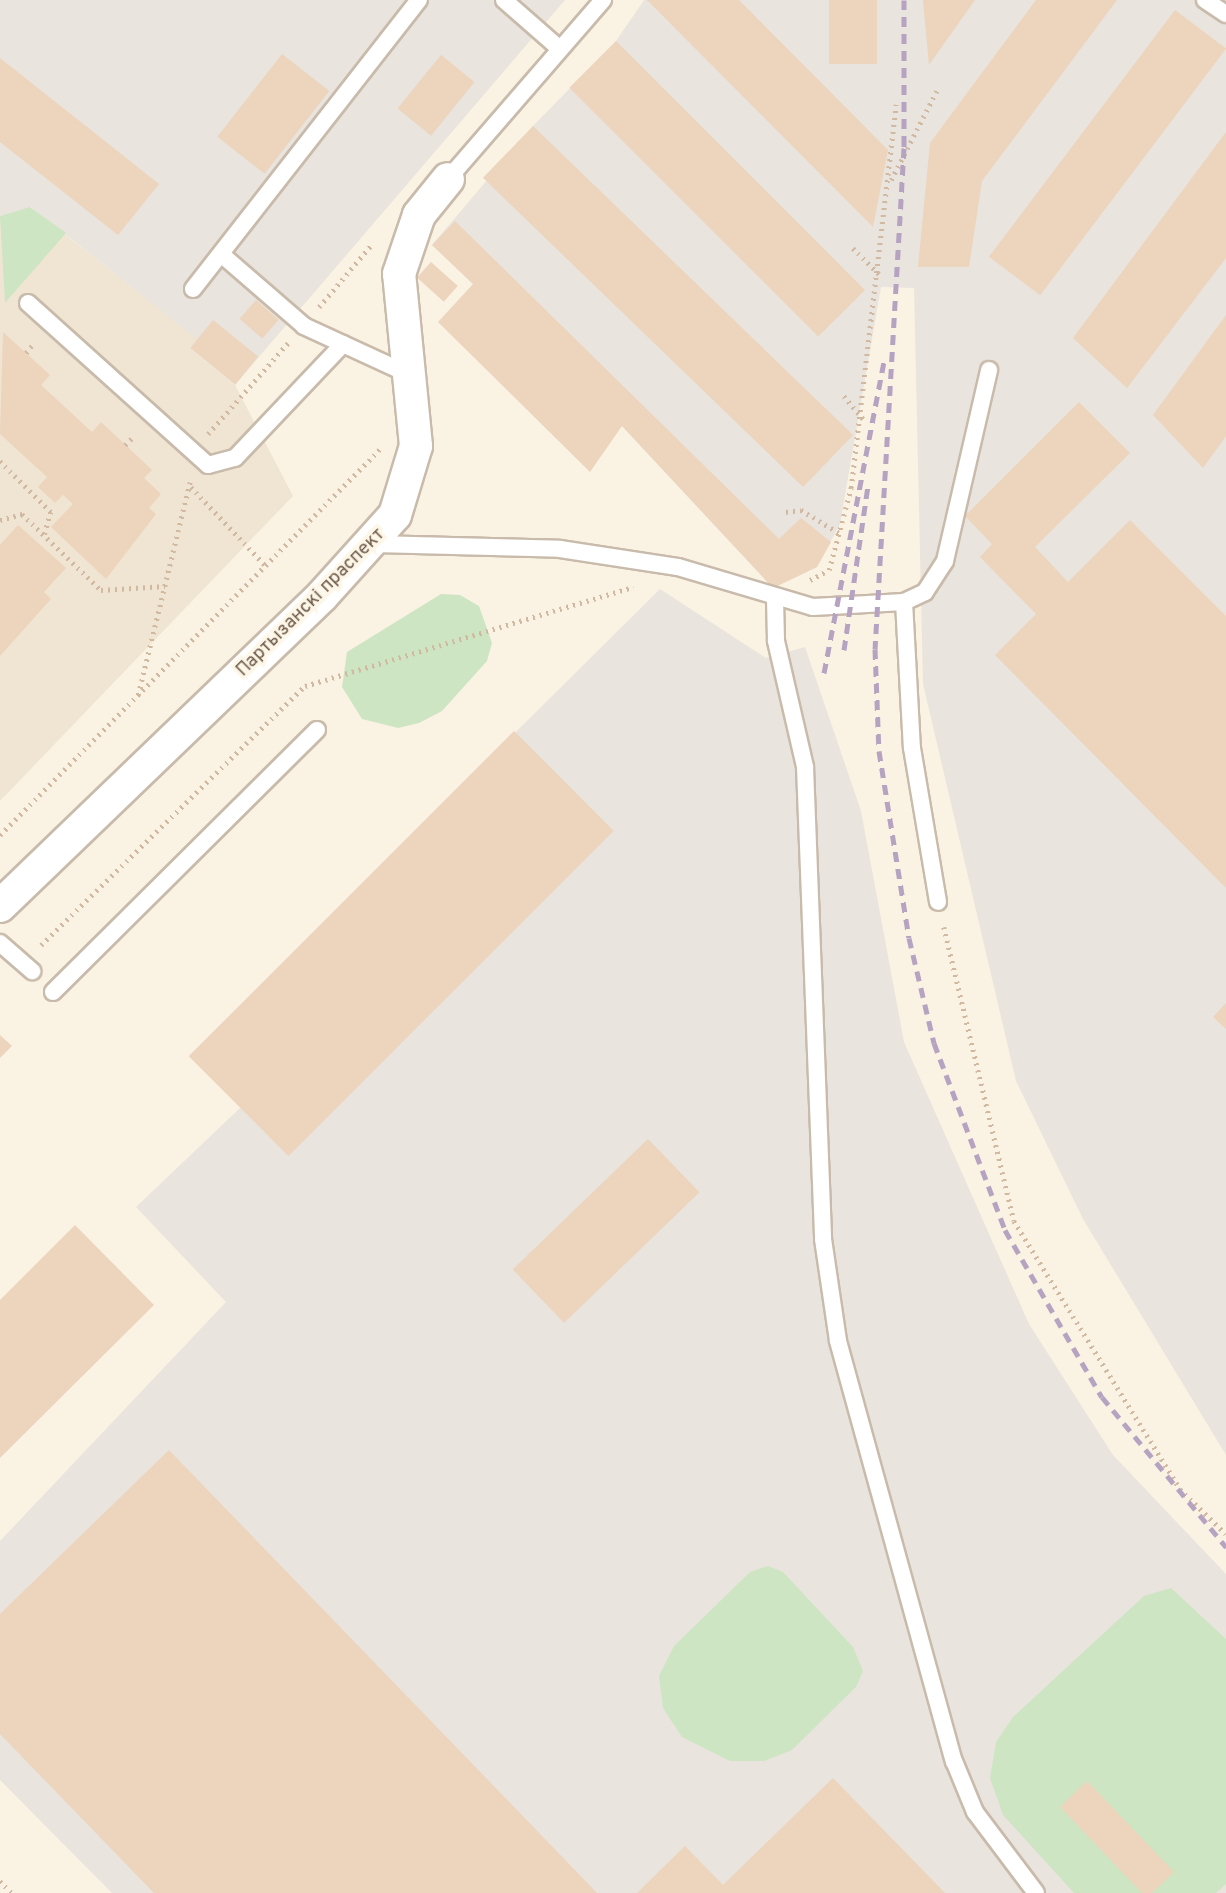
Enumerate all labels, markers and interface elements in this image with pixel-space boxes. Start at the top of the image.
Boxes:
street label: Партызанскі праспект [232,524,390,682]

